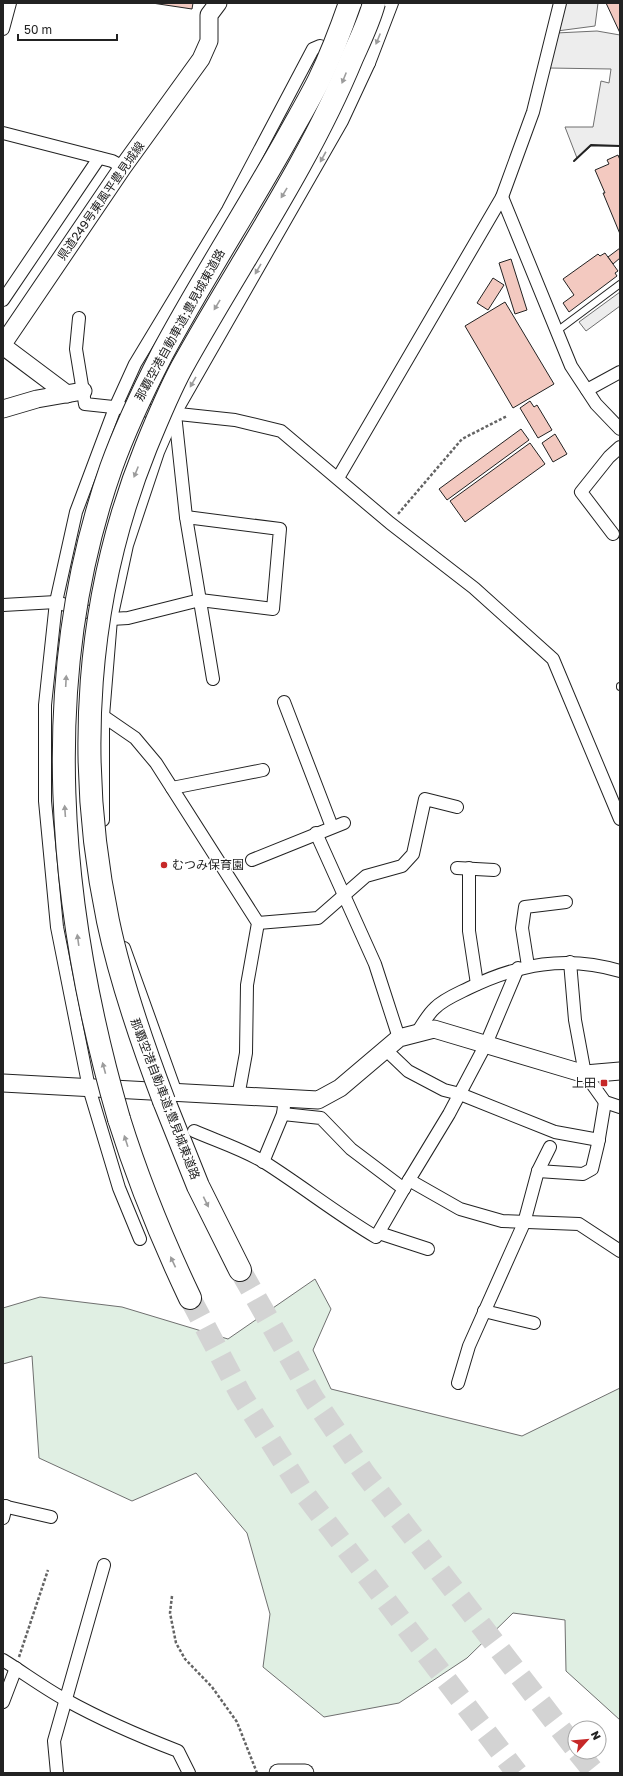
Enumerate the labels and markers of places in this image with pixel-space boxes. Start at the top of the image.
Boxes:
place label: むつみ保育園 [172,857,244,872]
marker: むつみ保育園 [159,860,169,870]
place label: 上田 [572,1075,596,1090]
marker: 上田 [599,1078,609,1088]

